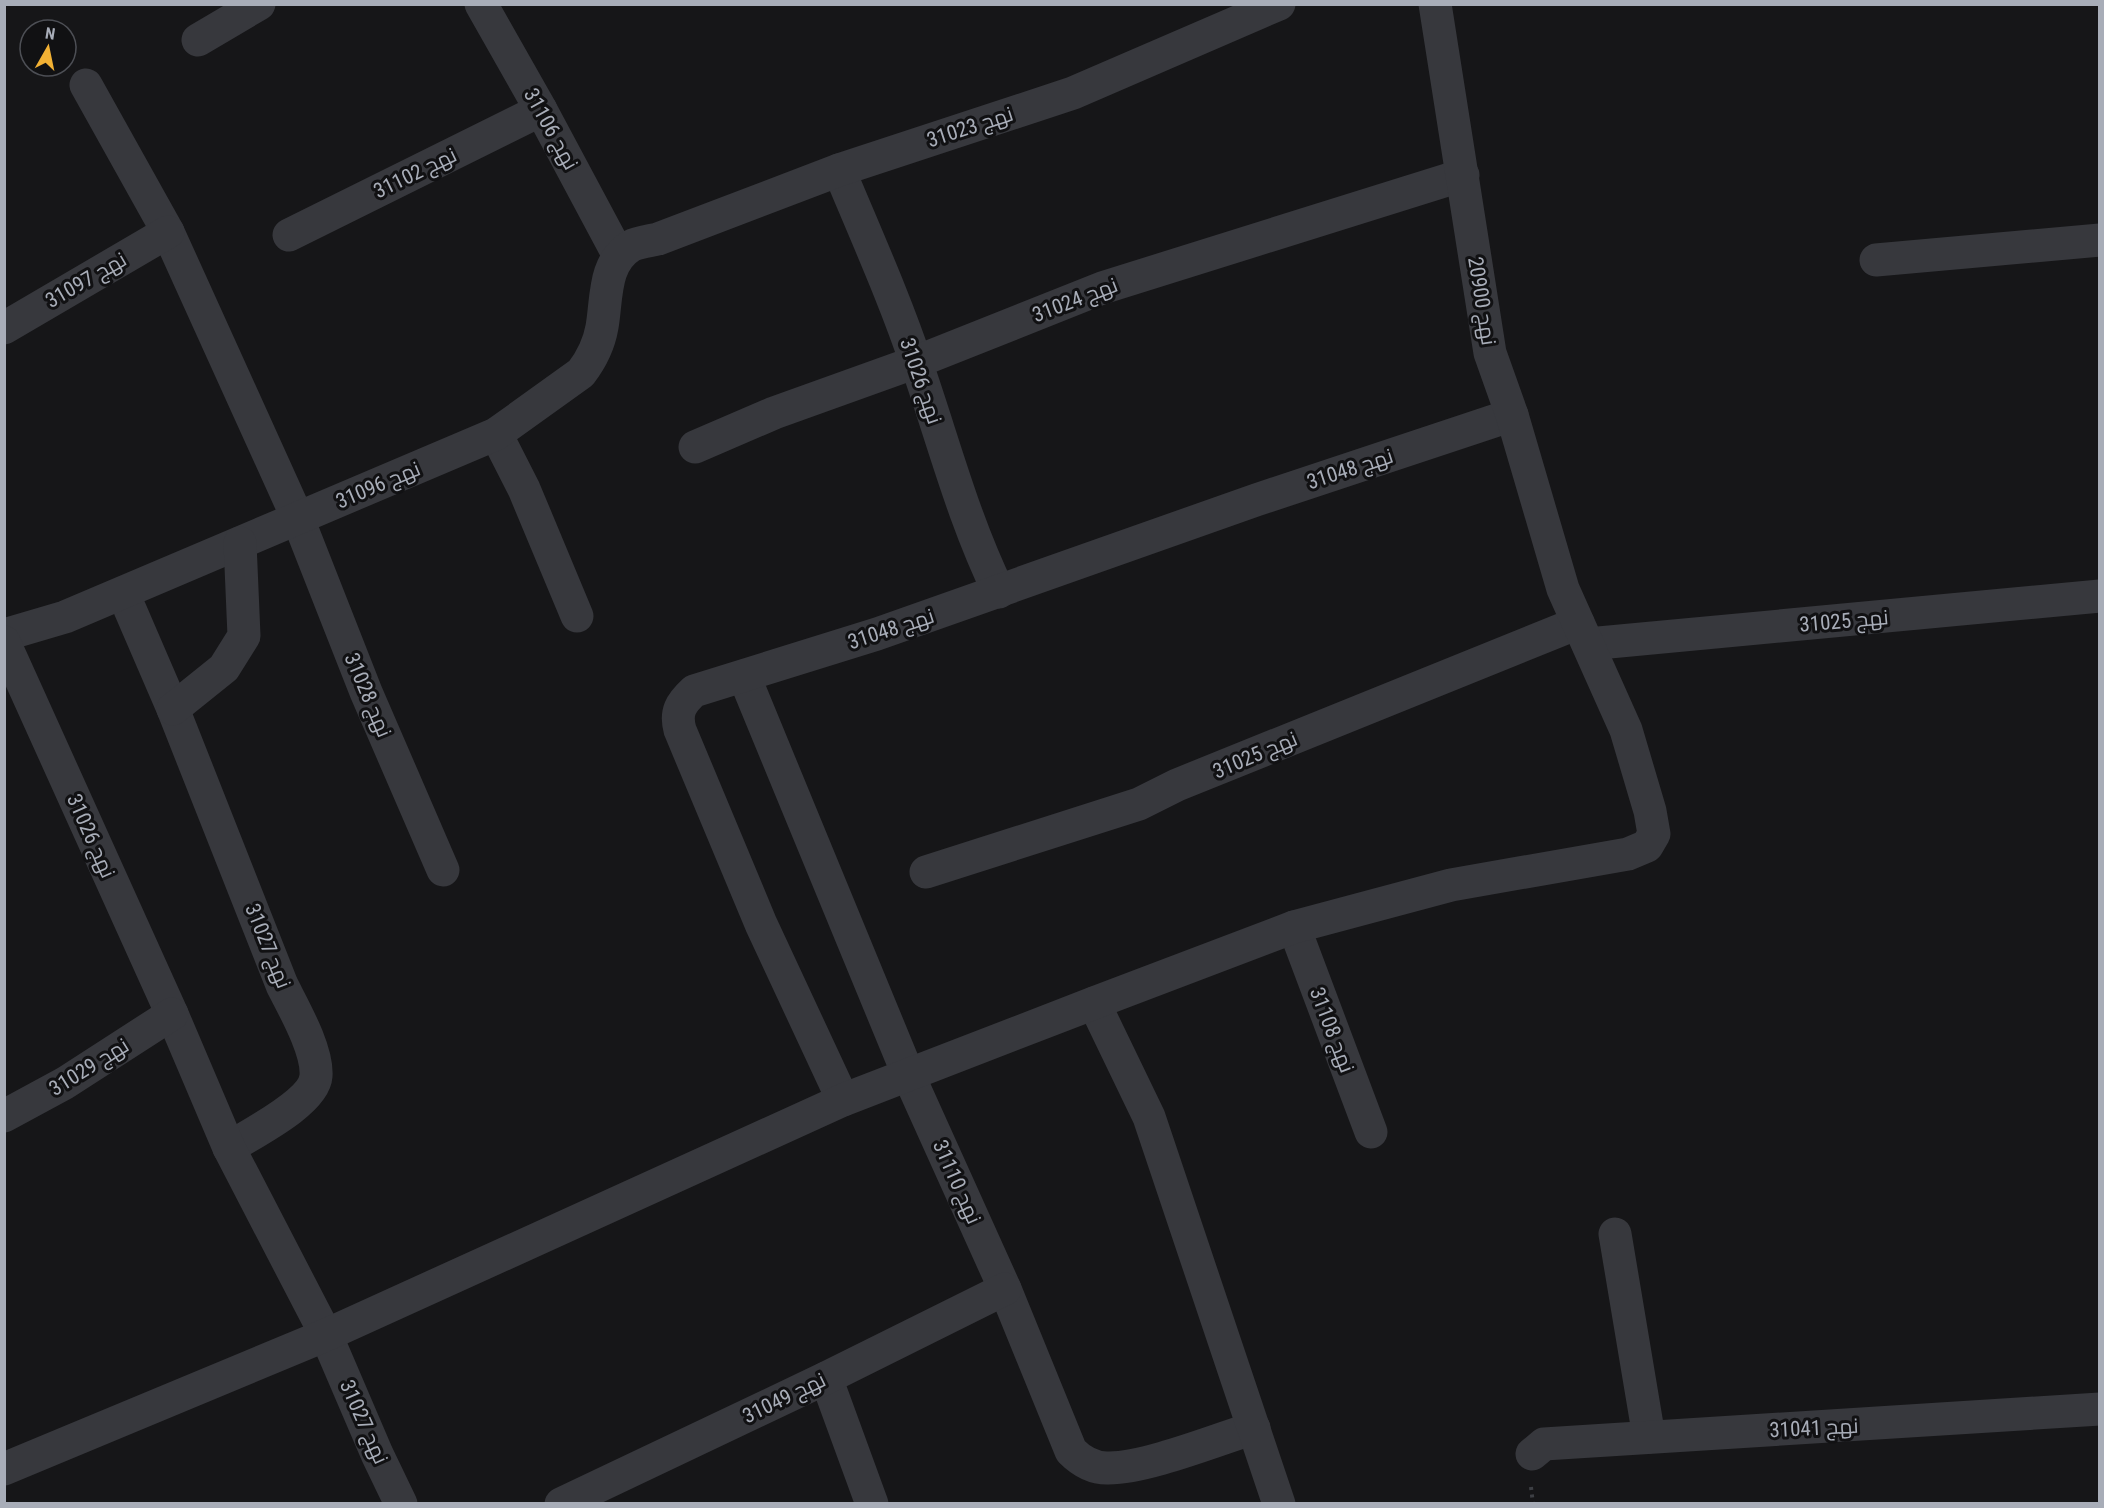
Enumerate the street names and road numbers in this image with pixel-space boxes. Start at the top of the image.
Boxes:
street label: نهج 31106 [517,84,583,175]
street label: نهج 31023 [924,102,1017,154]
street label: نهج 31102 [370,143,461,205]
street label: نهج 31097 [41,247,132,314]
street label: نهج 20900 [1461,255,1501,347]
street label: نهج 31024 [1029,273,1122,329]
street label: نهج 31026 [893,335,947,428]
street label: نهج 31048 [1304,444,1397,496]
street label: نهج 31096 [332,457,425,515]
street label: نهج 31048 [845,604,938,656]
street label: نهج 31025 [1798,605,1890,639]
street label: نهج 31028 [338,649,396,742]
street label: نهج 31025 [1209,727,1302,785]
street label: نهج 31026 [60,790,120,882]
street label: نهج 31027 [238,900,296,993]
street label: نهج 31108 [1303,984,1359,1077]
street label: نهج 31029 [45,1033,134,1103]
street label: نهج 31110 [926,1136,986,1228]
street label: نهج 31049 [739,1368,830,1430]
street label: نهج 31027 [333,1376,393,1468]
street label: نهج 31041 [1769,1414,1859,1444]

